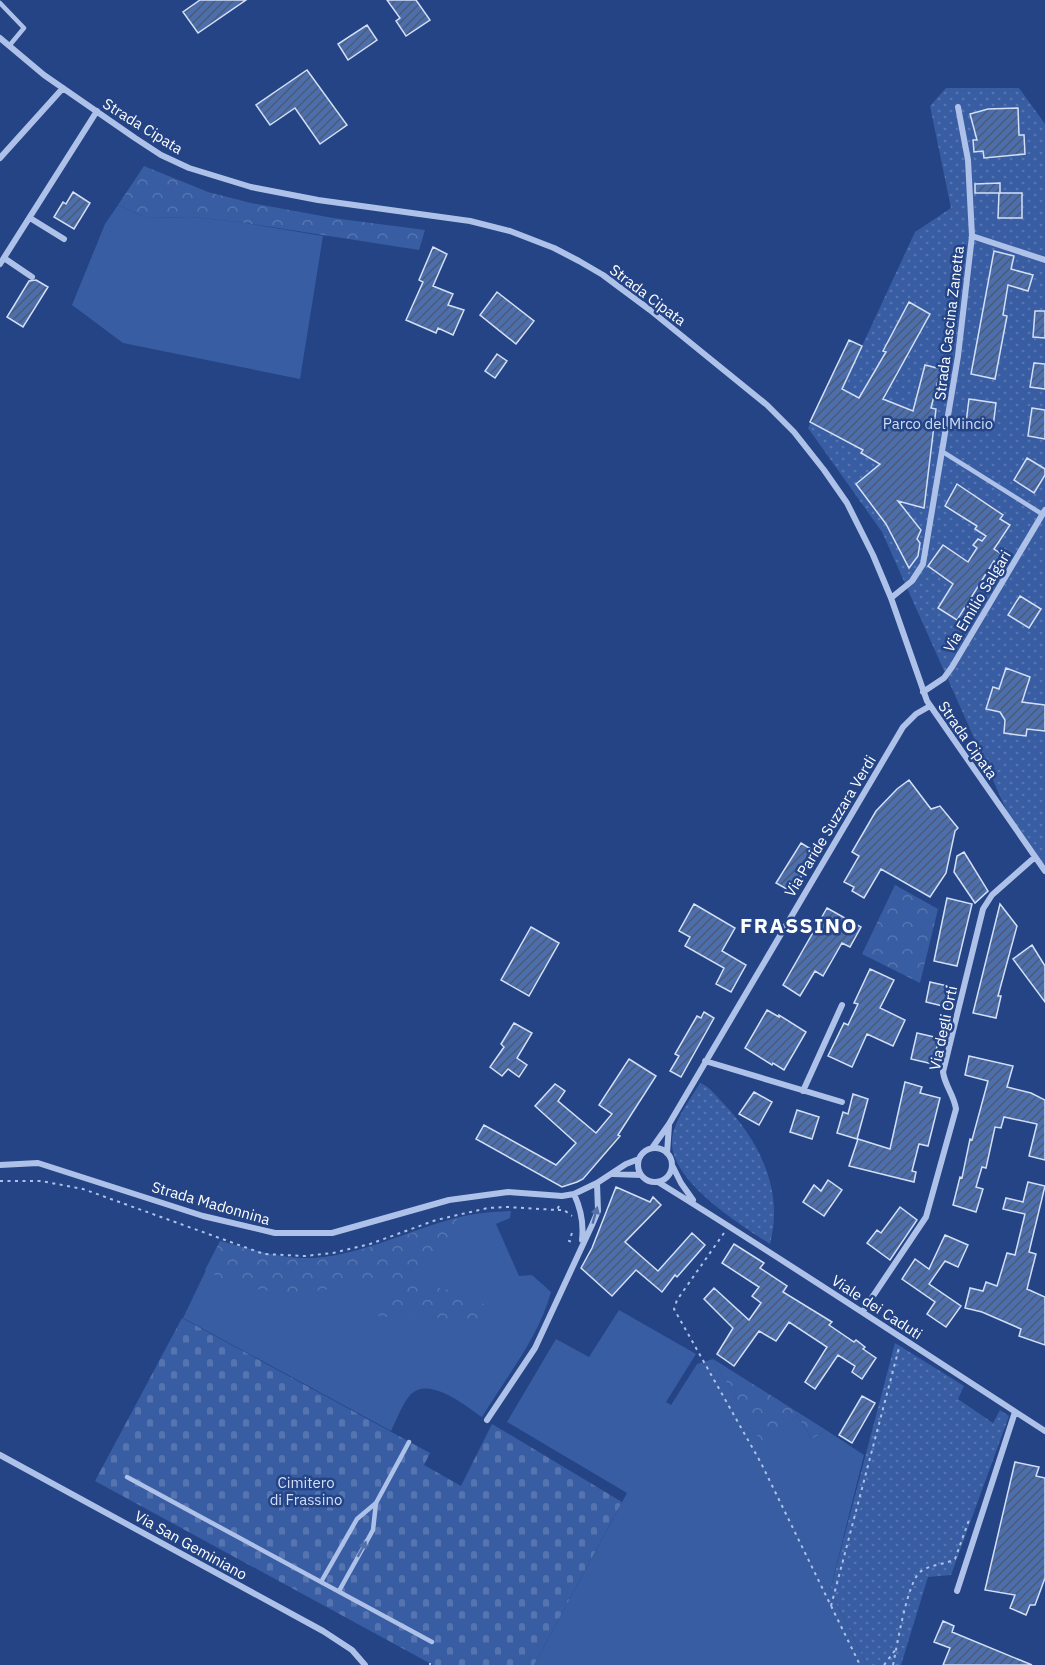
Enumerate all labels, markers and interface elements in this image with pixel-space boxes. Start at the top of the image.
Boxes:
street label: Strada Cipata [99,94,187,158]
street label: Strada Cascina Zanetta [930,245,968,401]
street label: Strada Cipata [606,260,690,330]
park label: Parco del Mincio [883,414,993,433]
street label: Via Emilio Salgari [939,546,1015,656]
street label: Strada Cipata [934,697,1002,783]
street label: Via Paride Suzzara Verdi [780,752,880,900]
district label: FRASSINO [740,911,858,939]
street label: Via degli Orti [925,984,961,1072]
street label: Strada Madonnina [150,1177,272,1229]
one-way arrow [591,1206,600,1224]
street label: Viale dei Caduti [828,1271,926,1343]
park label: Cimitero di Frassino [270,1473,342,1509]
street label: Via San Geminiano [131,1506,251,1584]
one-way arrow [357,1540,367,1557]

